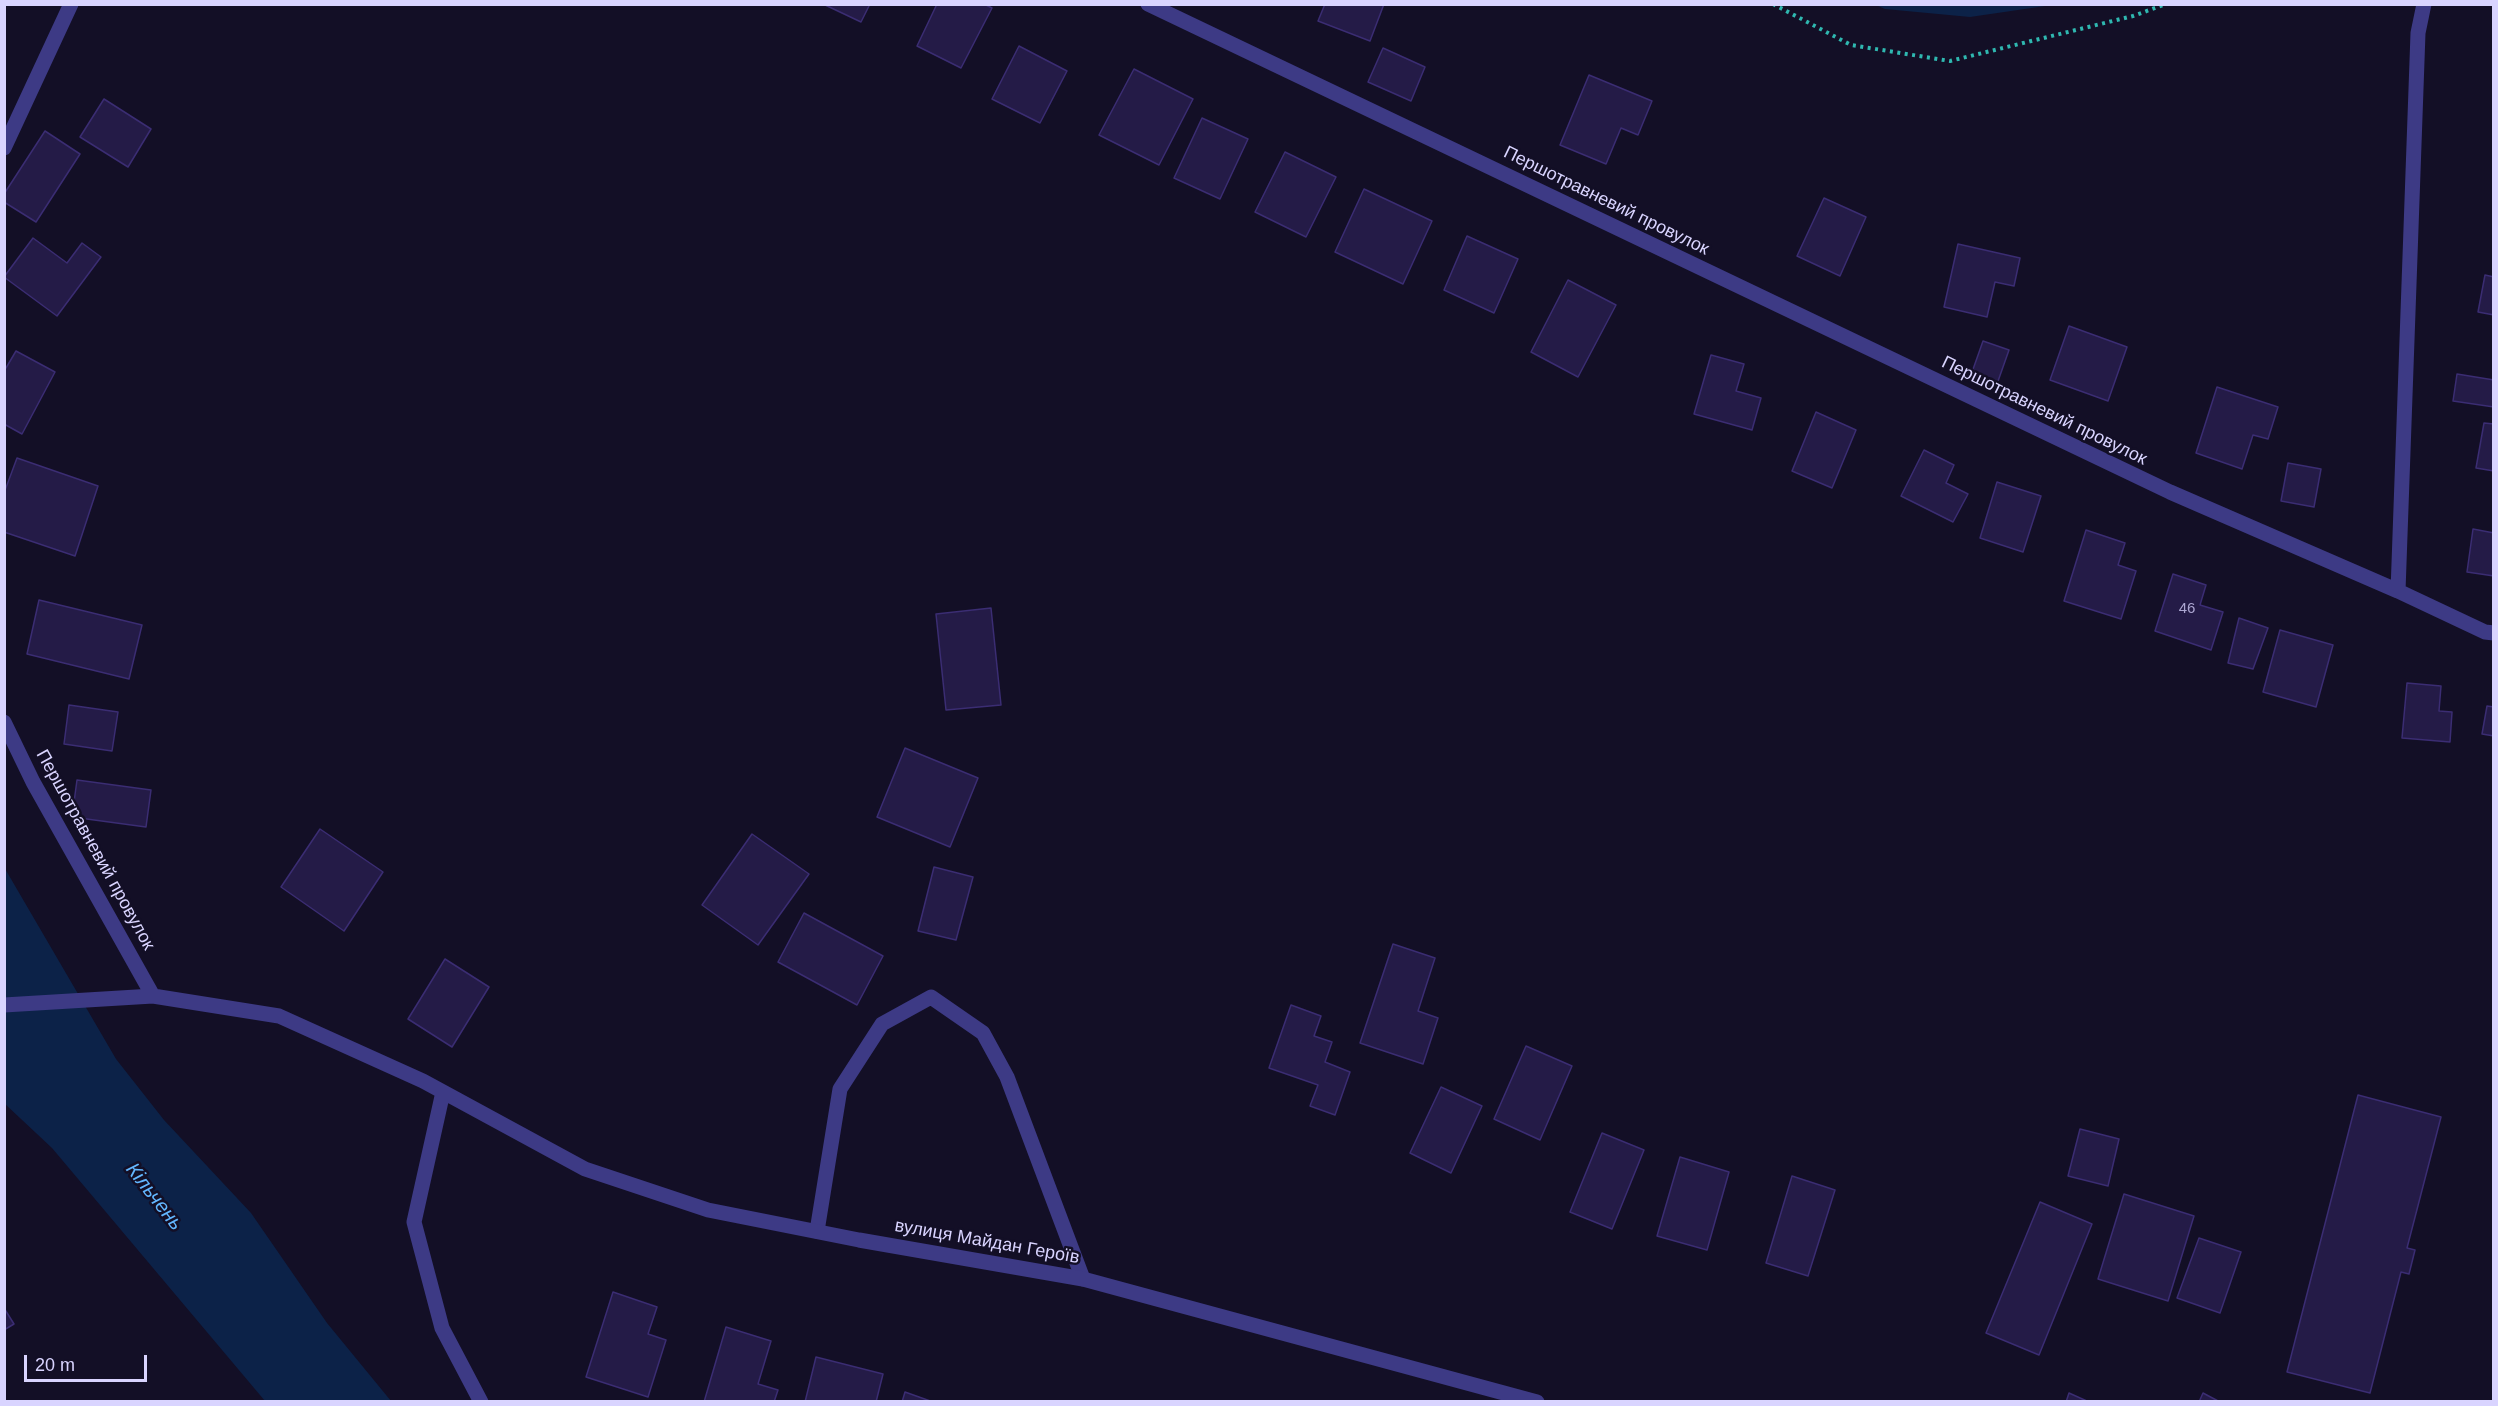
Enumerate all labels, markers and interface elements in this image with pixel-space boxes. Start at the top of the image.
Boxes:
street label: Першотравневий провулок [1500,142,1712,260]
street label: Першотравневий провулок [1938,352,2150,470]
house number: 46 [2179,600,2195,618]
street label: Першотравневий провулок [31,746,159,954]
water label: Кільчень [120,1158,188,1236]
street label: вулиця Майдан Героїв [893,1215,1081,1269]
scale bar [27,1343,150,1381]
text: 20 m [35,1355,75,1375]

